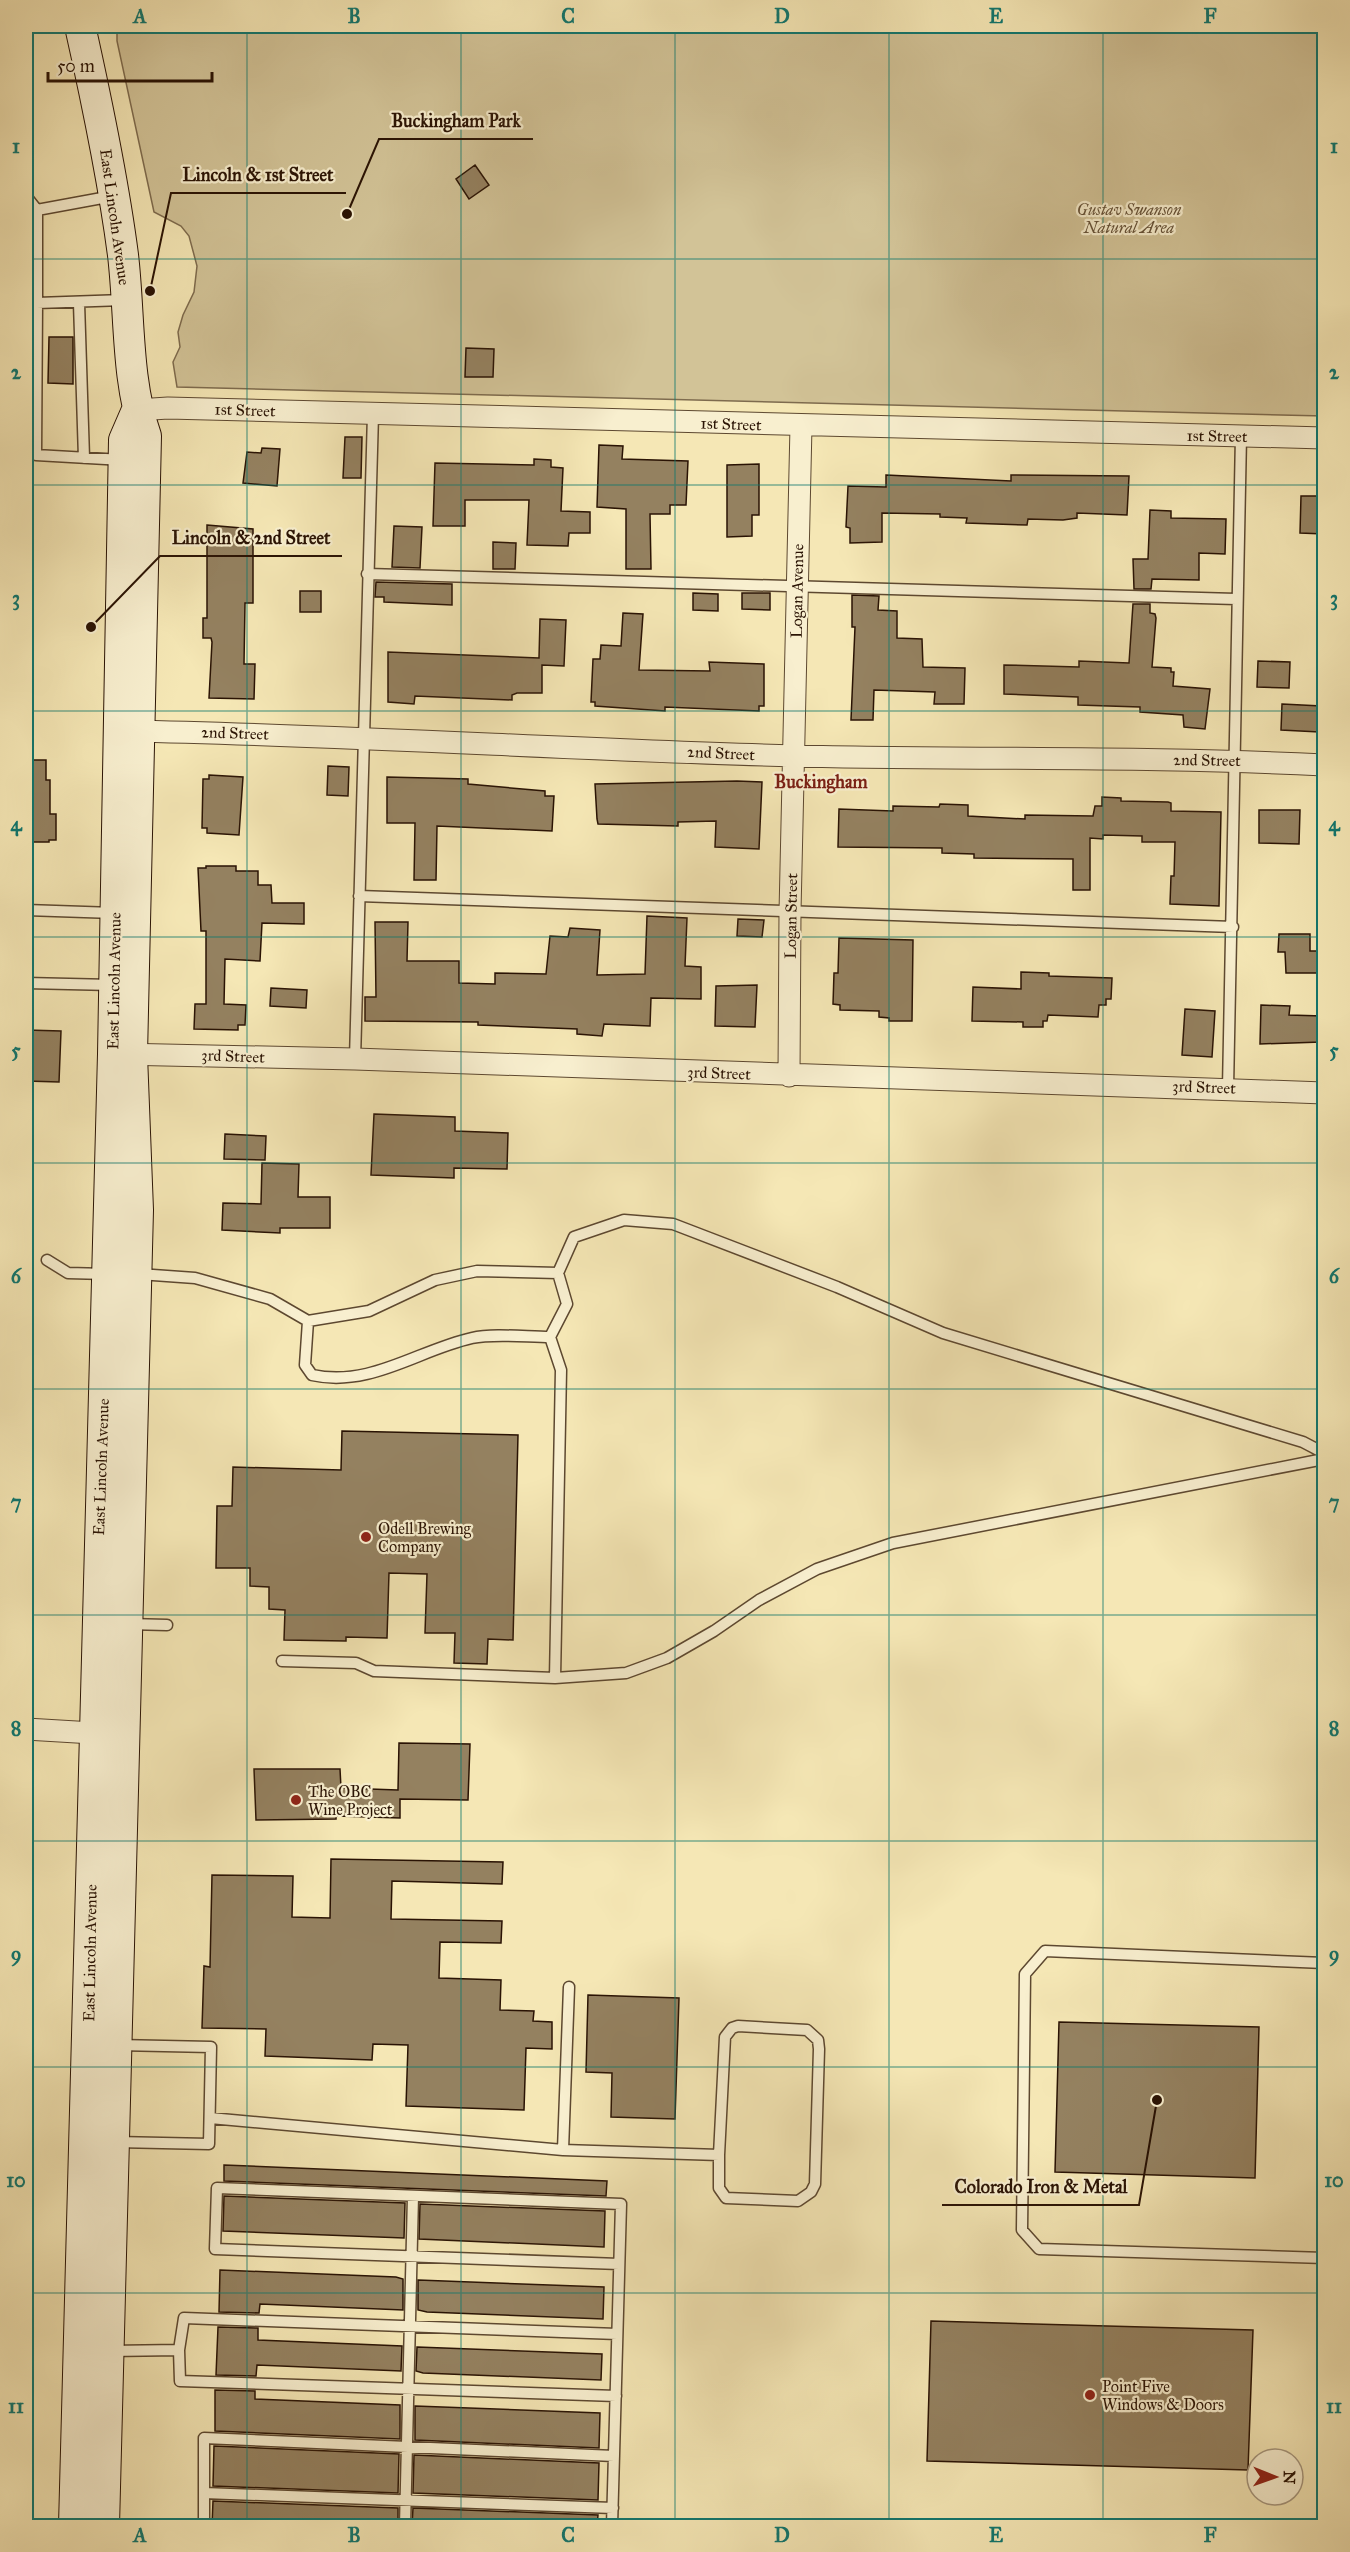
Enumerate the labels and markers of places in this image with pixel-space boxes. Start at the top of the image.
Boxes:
callout: Buckingham Park [379,103,533,139]
callout: Lincoln & 1st Street [171,157,346,193]
callout: Lincoln & 2nd Street [160,520,342,556]
place label: Odell Brewing Company [378,1519,472,1556]
marker: Odell Brewing Company [359,1530,373,1544]
place label: The OBC Wine Project [308,1782,393,1819]
marker: The OBC Wine Project [289,1793,303,1807]
callout: Colorado Iron & Metal [942,2169,1139,2205]
place label: Point Five Windows & Doors [1102,2377,1224,2414]
marker: Point Five Windows & Doors [1083,2388,1097,2402]

